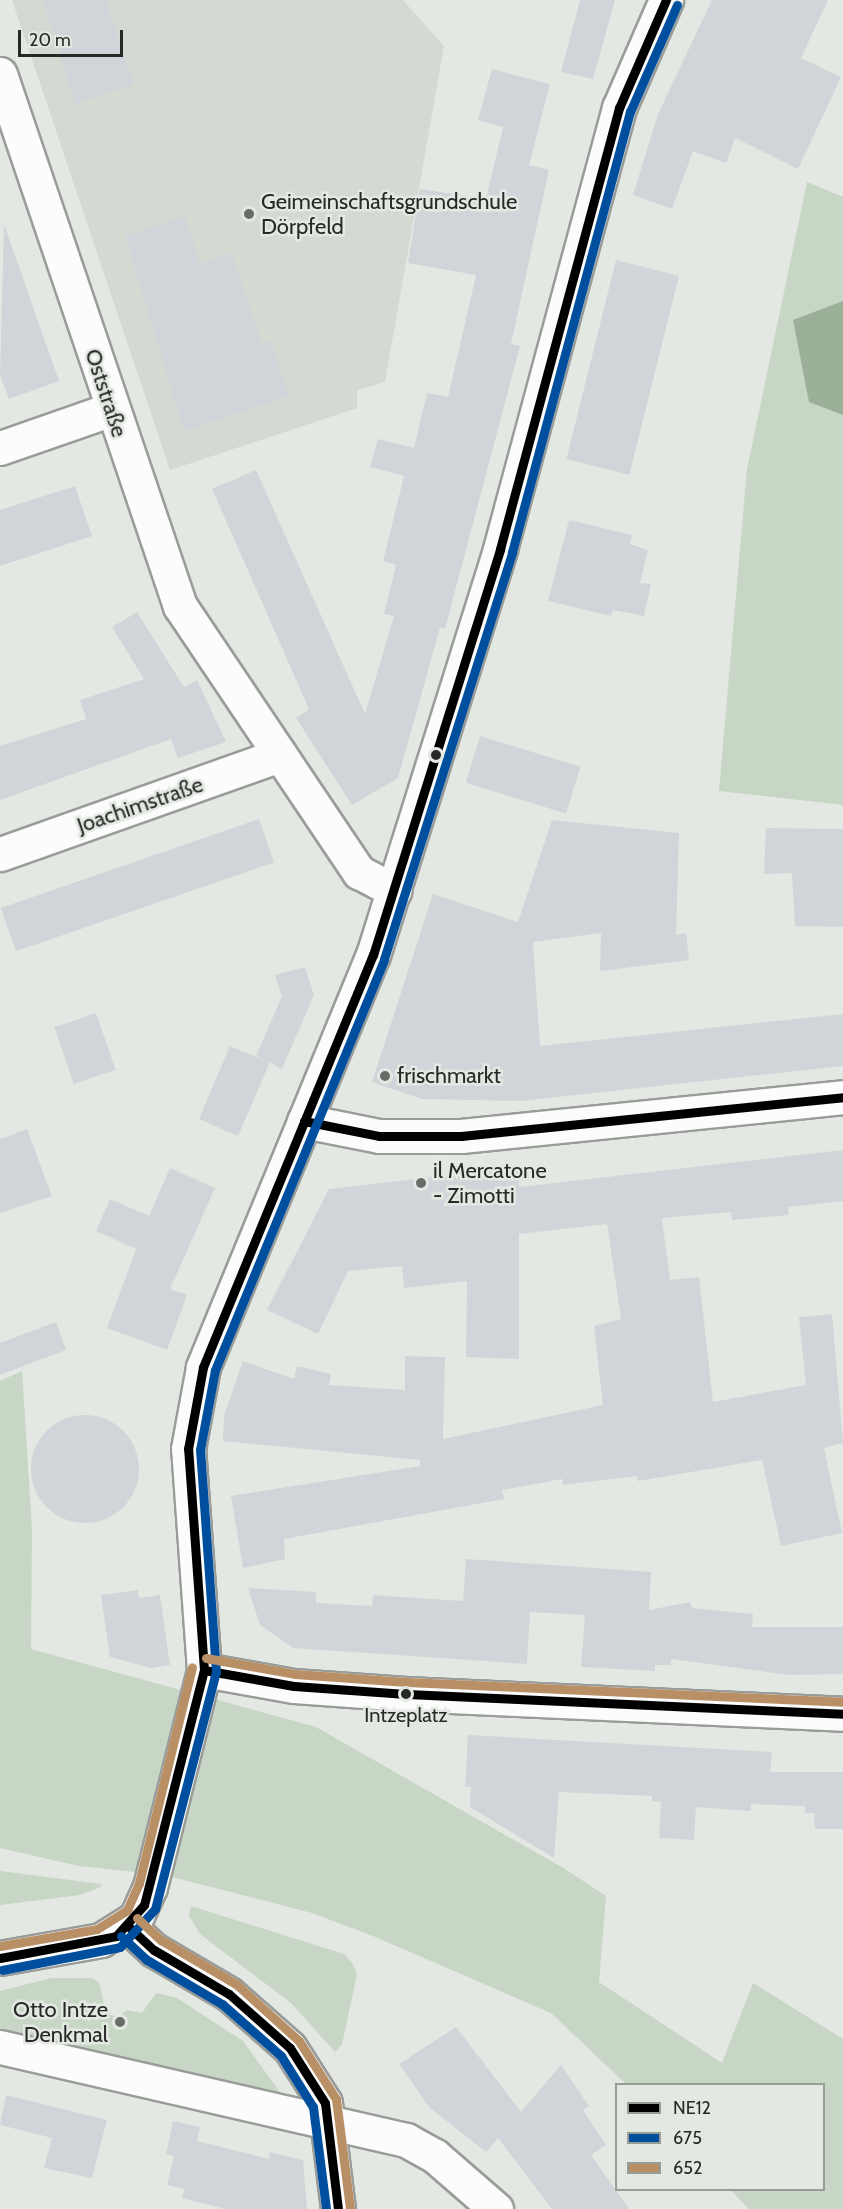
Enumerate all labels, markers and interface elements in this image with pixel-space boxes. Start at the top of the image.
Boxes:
scale bar [21,18,126,56]
text: 20 m [29,29,71,51]
place label: Geimeinschaftsgrundschule Dörpfeld [261,188,517,240]
marker: Geimeinschaftsgrundschule Dörpfeld [242,207,256,221]
street label: Oststraße [79,346,133,440]
unlabelled marker [430,749,442,761]
street label: Joachimstraße [74,771,206,839]
place label: frischmarkt [397,1063,501,1089]
marker: frischmarkt [378,1069,392,1083]
place label: il Mercatone - Zimotti [433,1157,547,1208]
marker: il Mercatone - Zimotti [414,1176,428,1190]
marker: Intzeplatz [400,1688,412,1700]
place label: Intzeplatz [364,1703,448,1727]
place label: Otto Intze Denkmal [13,1996,108,2048]
marker: Otto Intze Denkmal [113,2015,127,2029]
legend [615,2083,825,2191]
text: NE12 [673,2097,711,2119]
text: 675 [673,2127,702,2149]
text: 652 [673,2157,702,2179]

